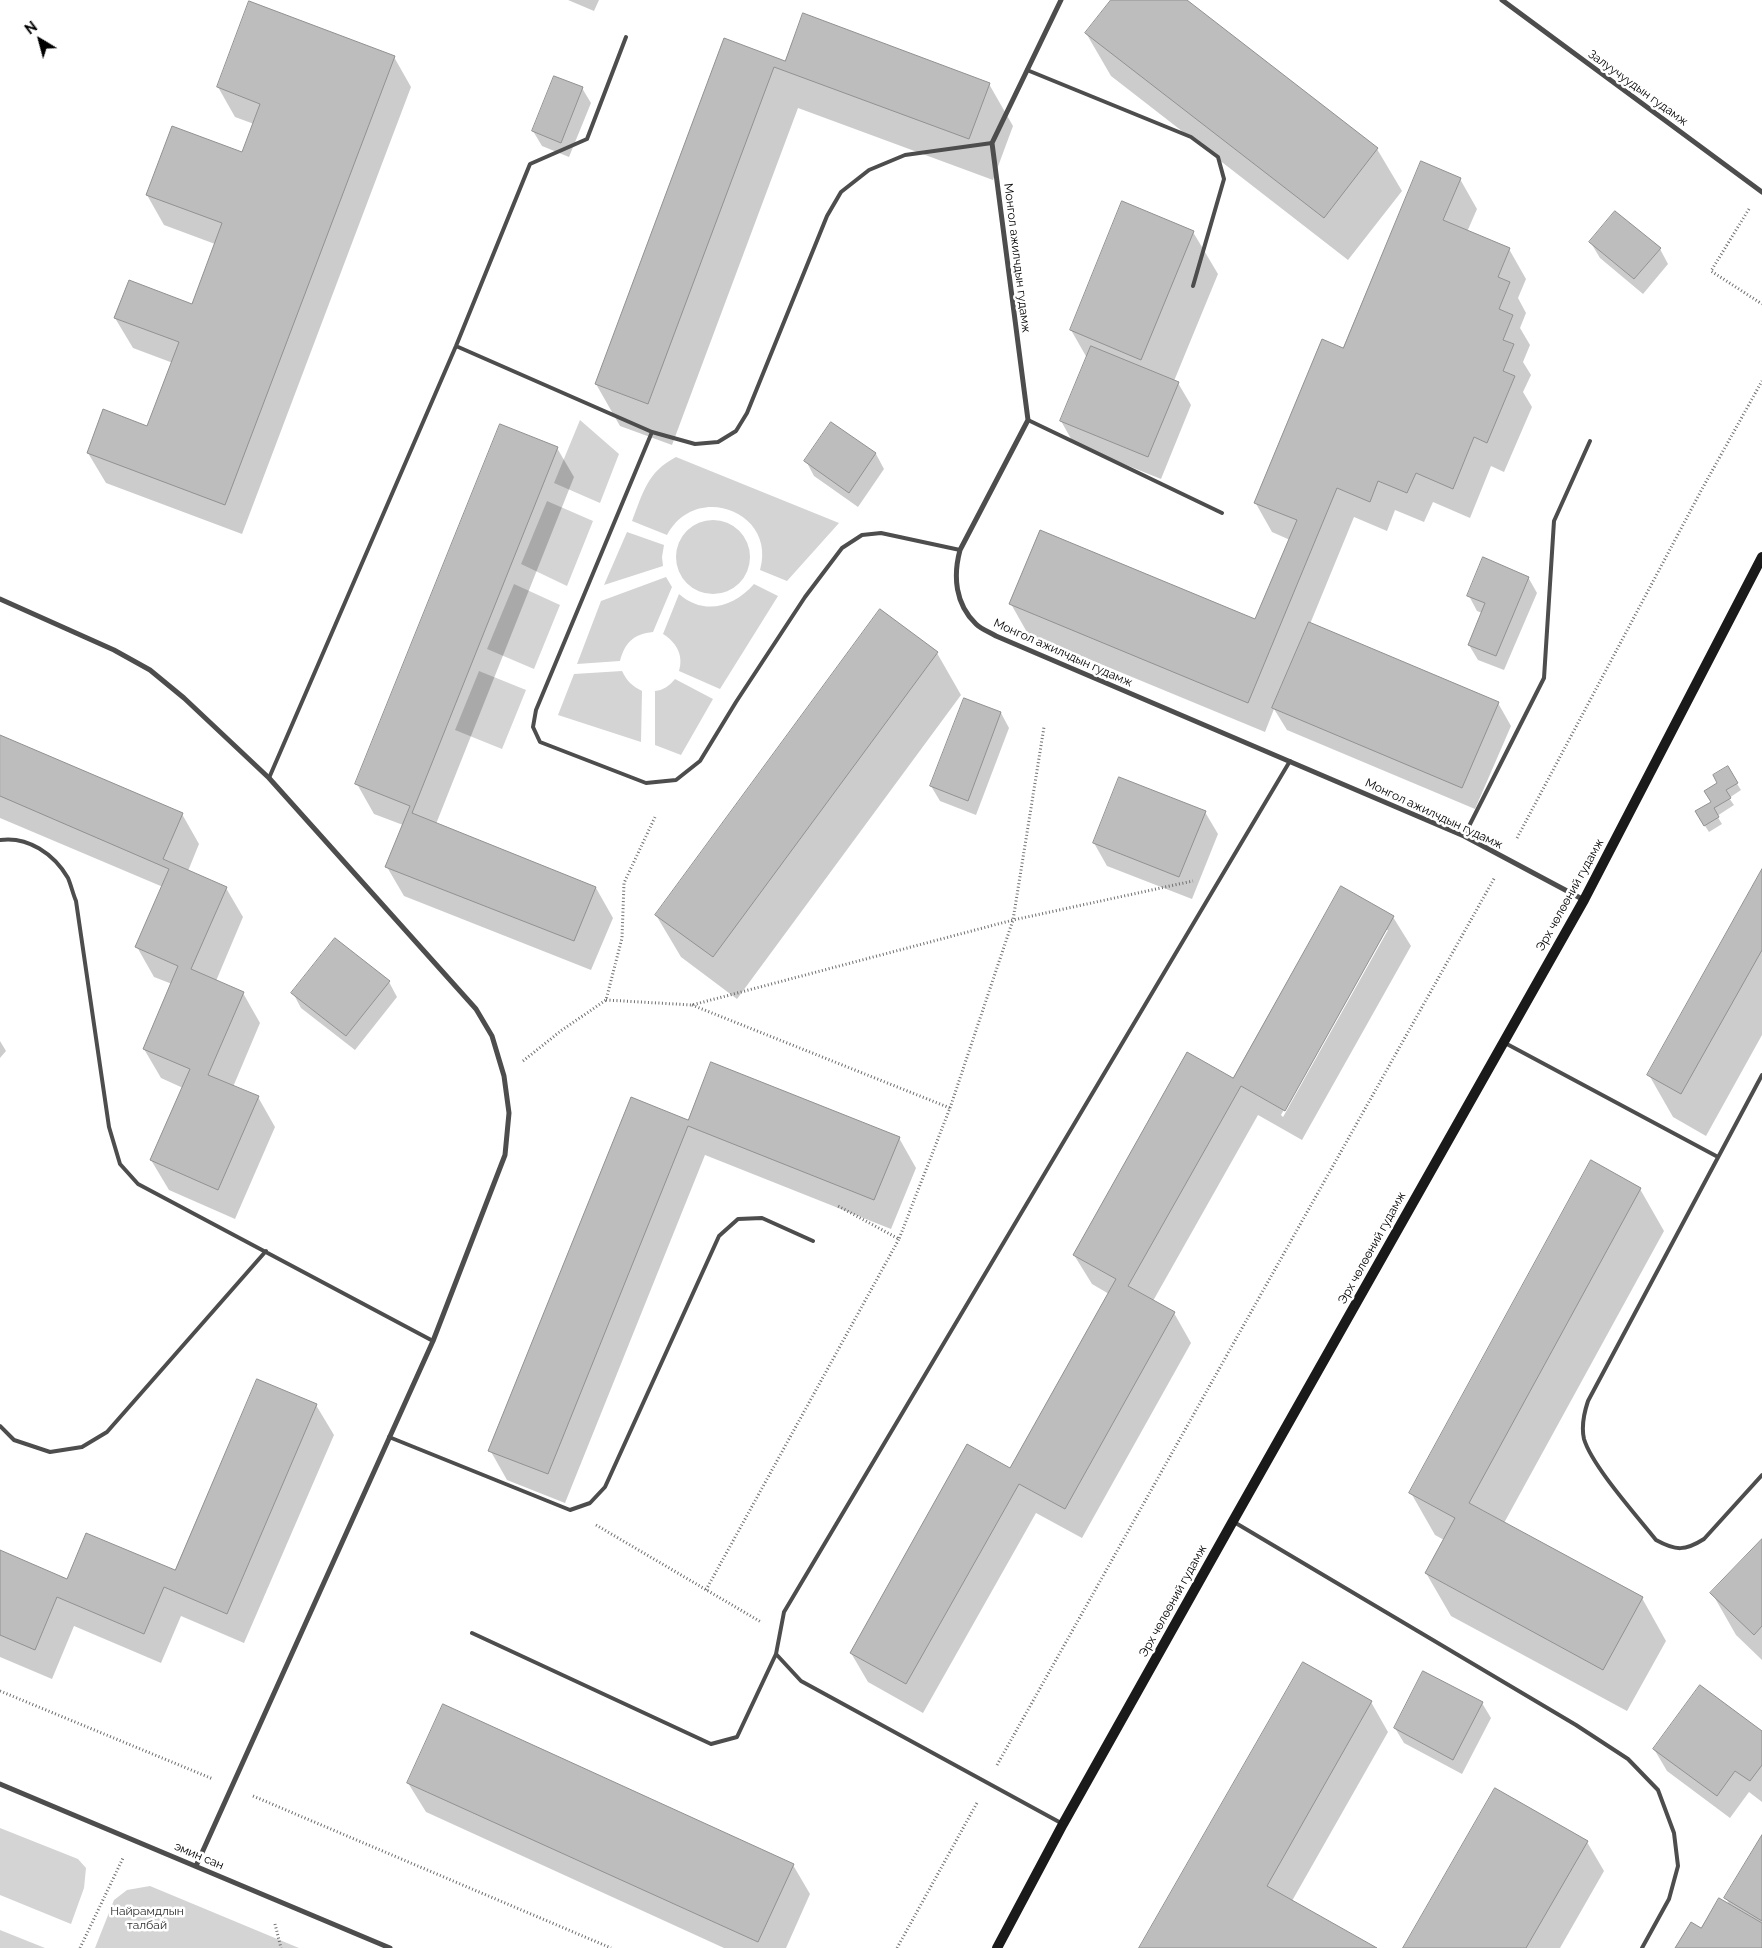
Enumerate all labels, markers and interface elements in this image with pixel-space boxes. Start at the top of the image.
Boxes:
north arrow [15,15,65,65]
text: N [22,18,40,38]
street label: Залуучуудын гудамж [1585,47,1691,129]
street label: Монгол ажилчдын гудамж [1001,182,1033,334]
street label: Монгол ажилчдын гудамж [991,616,1135,690]
street label: Монгол ажилчдын гудамж [1363,776,1505,852]
street label: Эрх чөлөөний гудамж [1533,836,1607,954]
street label: Эрх чөлөөний гудамж [1335,1189,1409,1307]
street label: Эрх чөлөөний гудамж [1136,1542,1210,1660]
street label: эмин сан [172,1839,226,1873]
park label: Найрамдлын талбай [110,1904,184,1932]

